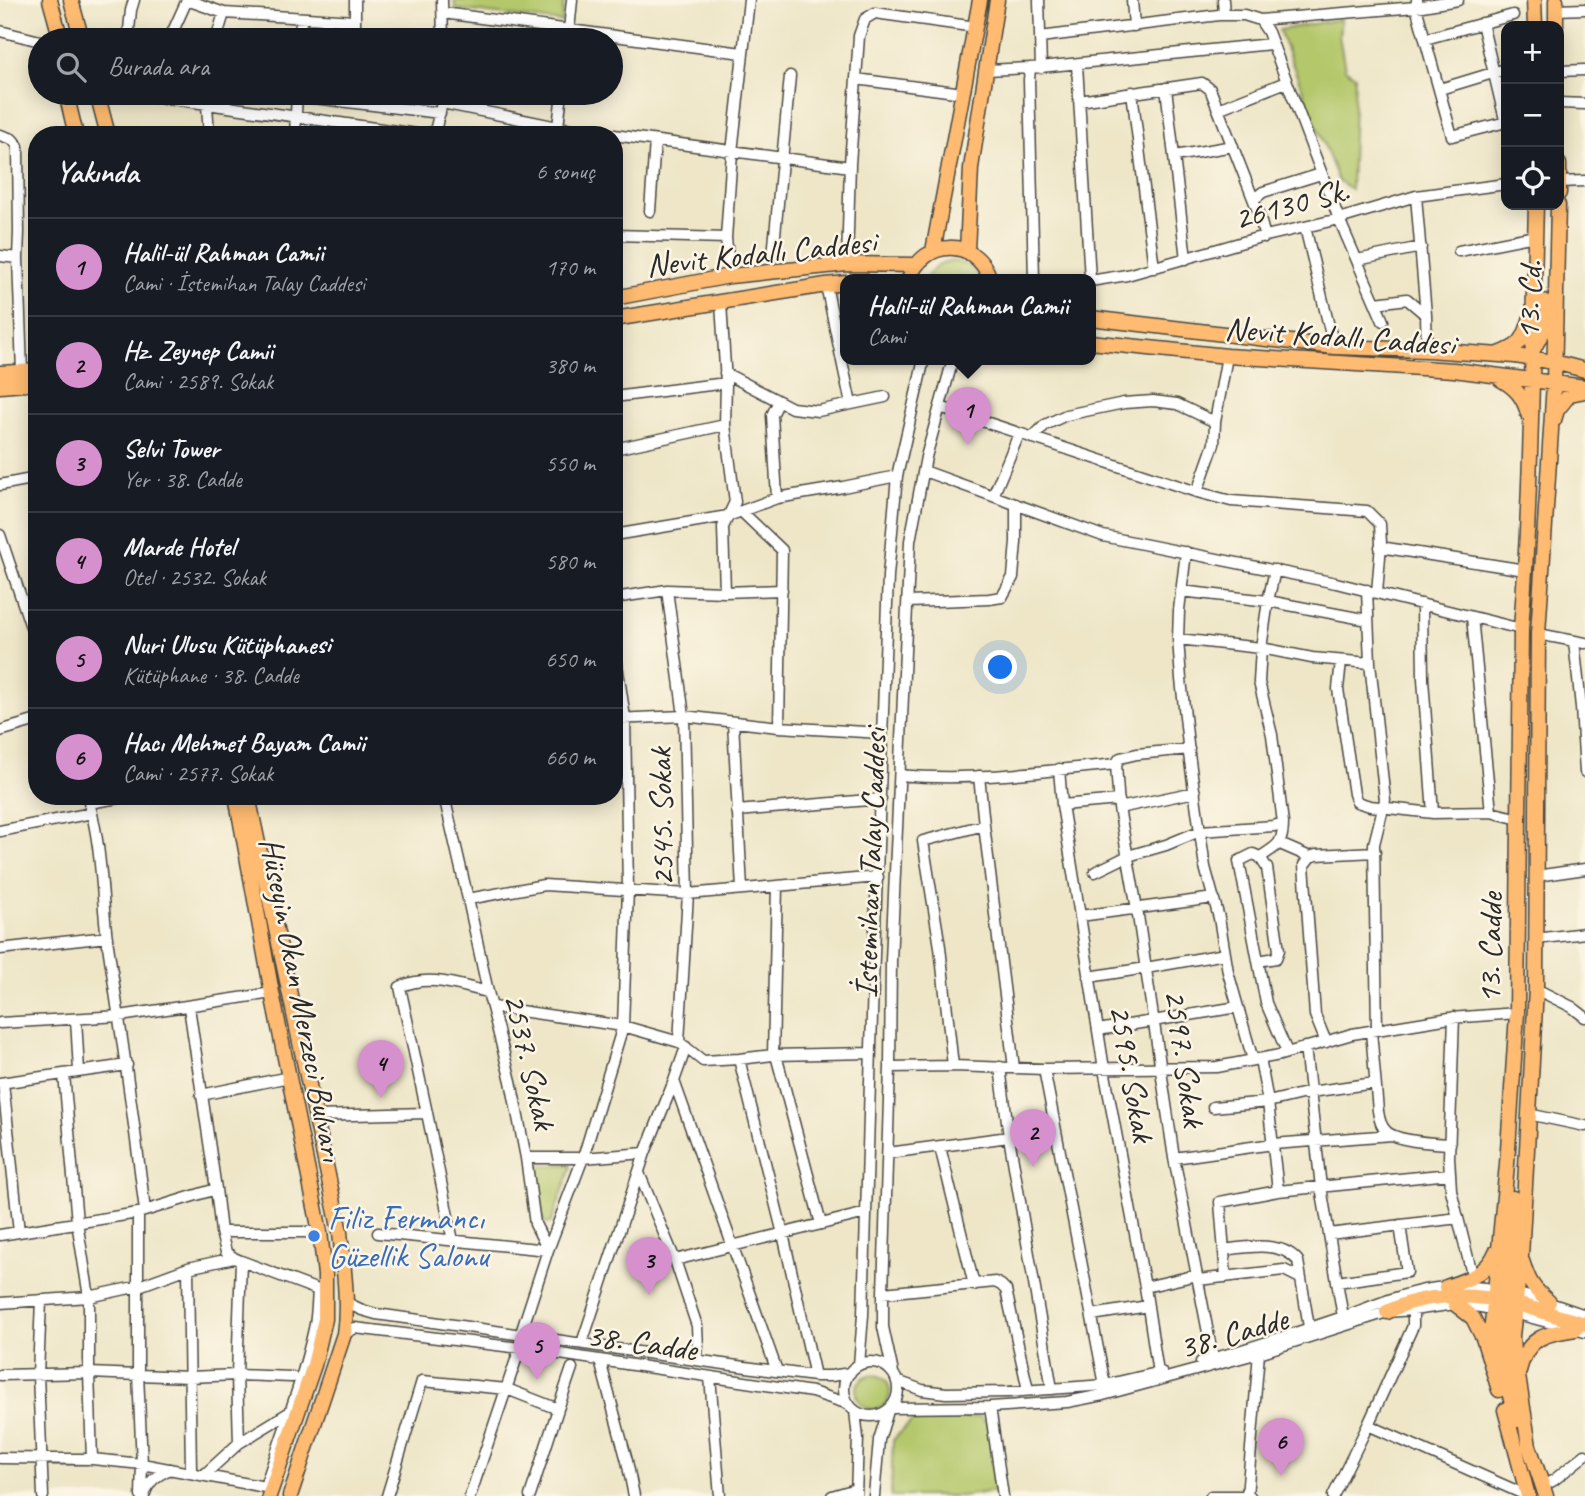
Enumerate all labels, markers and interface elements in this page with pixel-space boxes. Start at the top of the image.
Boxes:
map controls [1501,21,1564,210]
button: + [1501,21,1564,84]
search box [28,28,623,105]
icon: search [52,48,90,86]
text: Burada ara [108,50,209,83]
button: − [1501,84,1564,147]
button: locate [1501,147,1564,210]
text: Yakında [56,153,138,191]
text: 6 sonuç [536,157,595,186]
street label: 26130 Sk. [1229,168,1354,239]
street label: Nevit Kodallı Caddesi [644,220,882,286]
text: Halil-ül Rahman Camii [123,236,324,269]
text: 1 [74,253,84,282]
text: 170 m [546,253,595,282]
street label: 13. Cd. [1507,259,1551,340]
text: Cami · İstemihan Talay Caddesi [123,269,365,298]
popup [840,274,1096,365]
text: Halil-ül Rahman Camii [868,289,1068,322]
street label: Nevit Kodallı Caddesi [1223,307,1460,365]
text: Cami [868,322,906,351]
text: Hz. Zeynep Camii [123,334,273,367]
text: 2 [74,351,84,380]
text: 380 m [546,351,595,380]
text: Cami · 2589. Sokak [123,367,273,396]
pin: 1 [945,387,991,445]
text: Selvi Tower [123,432,219,465]
text: 3 [74,449,84,478]
text: 550 m [546,449,595,478]
text: Yer · 38. Cadde [123,465,242,494]
text: Marde Hotel [123,530,235,563]
text: 4 [74,547,84,576]
text: 580 m [546,547,595,576]
text: Otel · 2532. Sokak [123,563,266,592]
text: Nuri Ulusu Kütüphanesi [123,628,331,661]
text: 5 [74,645,84,674]
text: 650 m [546,645,595,674]
your location [983,650,1017,684]
text: Kütüphane · 38. Cadde [123,661,299,690]
street label: İstemihan Talay Caddesi [844,723,896,999]
text: Hacı Mehmet Bayam Camii [123,726,365,759]
text: 6 [74,743,84,772]
text: 660 m [546,743,595,772]
street label: 2545. Sokak [639,745,683,887]
text: Cami · 2577. Sokak [123,759,273,788]
street label: Hüseyin Okan Merzeci Bulvarı [250,834,354,1166]
street label: 13. Cadde [1468,890,1512,1004]
street label: 2597. Sokak [1155,987,1216,1132]
street label: 2537. Sokak [494,989,567,1135]
street label: 2595. Sokak [1099,1001,1165,1147]
pin: 4 [358,1040,404,1098]
pin: 2 [1010,1109,1056,1167]
place label: Filiz Fermancı Güzellik Salonu [328,1197,490,1277]
marker: Filiz Fermancı Güzellik Salonu [306,1228,322,1244]
pin: 3 [626,1237,672,1295]
street label: 38. Cadde [1174,1297,1295,1368]
street label: 38. Cadde [584,1313,702,1371]
pin: 5 [514,1322,560,1380]
pin: 6 [1258,1418,1304,1476]

